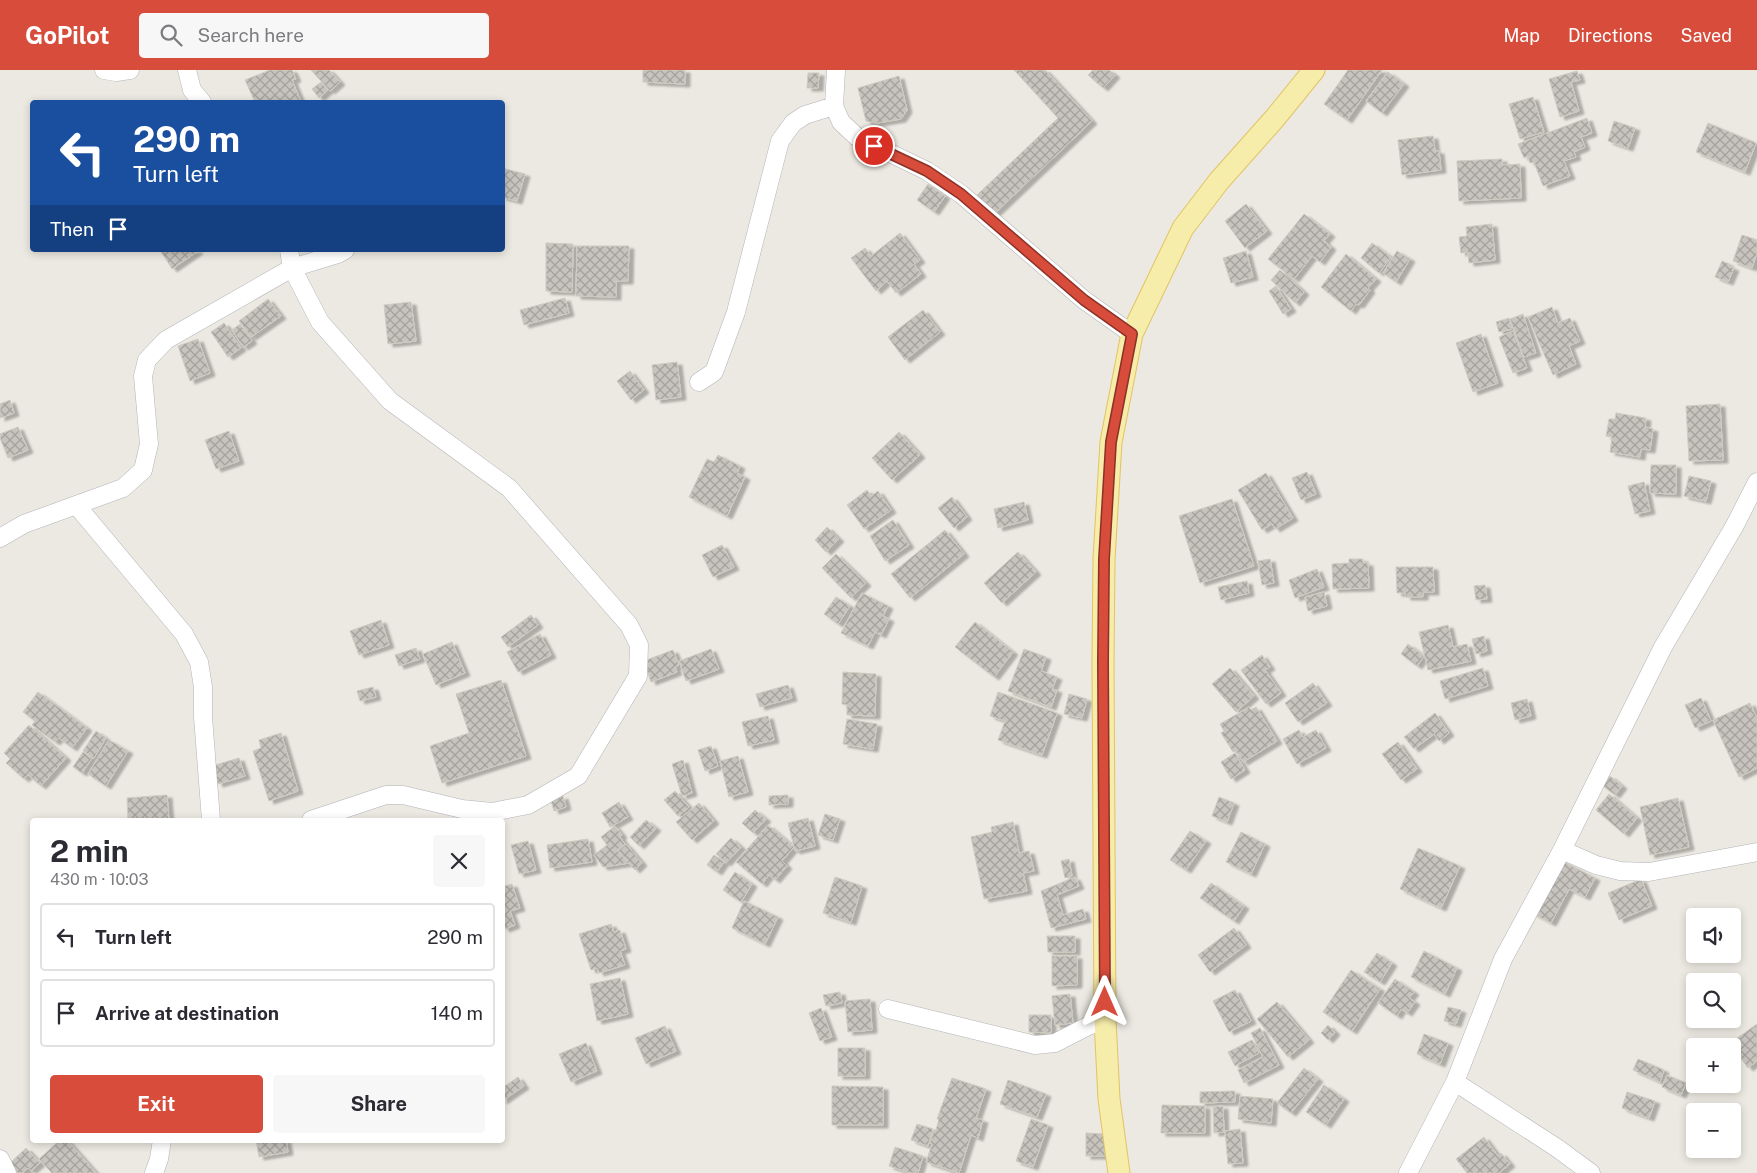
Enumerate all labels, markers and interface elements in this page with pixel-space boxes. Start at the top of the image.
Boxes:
search box [139,13,489,58]
text: GoPilot [25,21,109,49]
icon: search [157,21,185,49]
text: Search here [197,24,304,46]
text: Map [1503,25,1540,46]
text: Directions [1568,25,1653,46]
text: Saved [1681,25,1732,46]
text: 290 m [133,119,240,160]
icon: left [50,120,115,185]
pin [853,125,895,167]
icon: arrive [860,132,888,160]
text: Turn left [133,161,219,187]
icon: arrive [104,215,132,243]
text: Then [50,218,94,240]
text: 2 min [50,833,129,869]
button: close [433,835,485,887]
text: 430 m · 10:03 [50,870,149,889]
map controls [1686,908,1741,1158]
button: sound [1686,908,1741,963]
icon: left [52,923,80,951]
text: Turn left [95,926,172,948]
text: 290 m [427,926,483,948]
button: search [1686,973,1741,1028]
position arrow [1078,975,1130,1027]
icon: arrive [52,999,80,1027]
text: Arrive at destination [95,1002,279,1024]
text: 140 m [431,1002,483,1024]
button: + [1686,1038,1741,1093]
button: Exit [50,1075,263,1133]
button: Share [273,1075,485,1133]
button: − [1686,1103,1741,1158]

